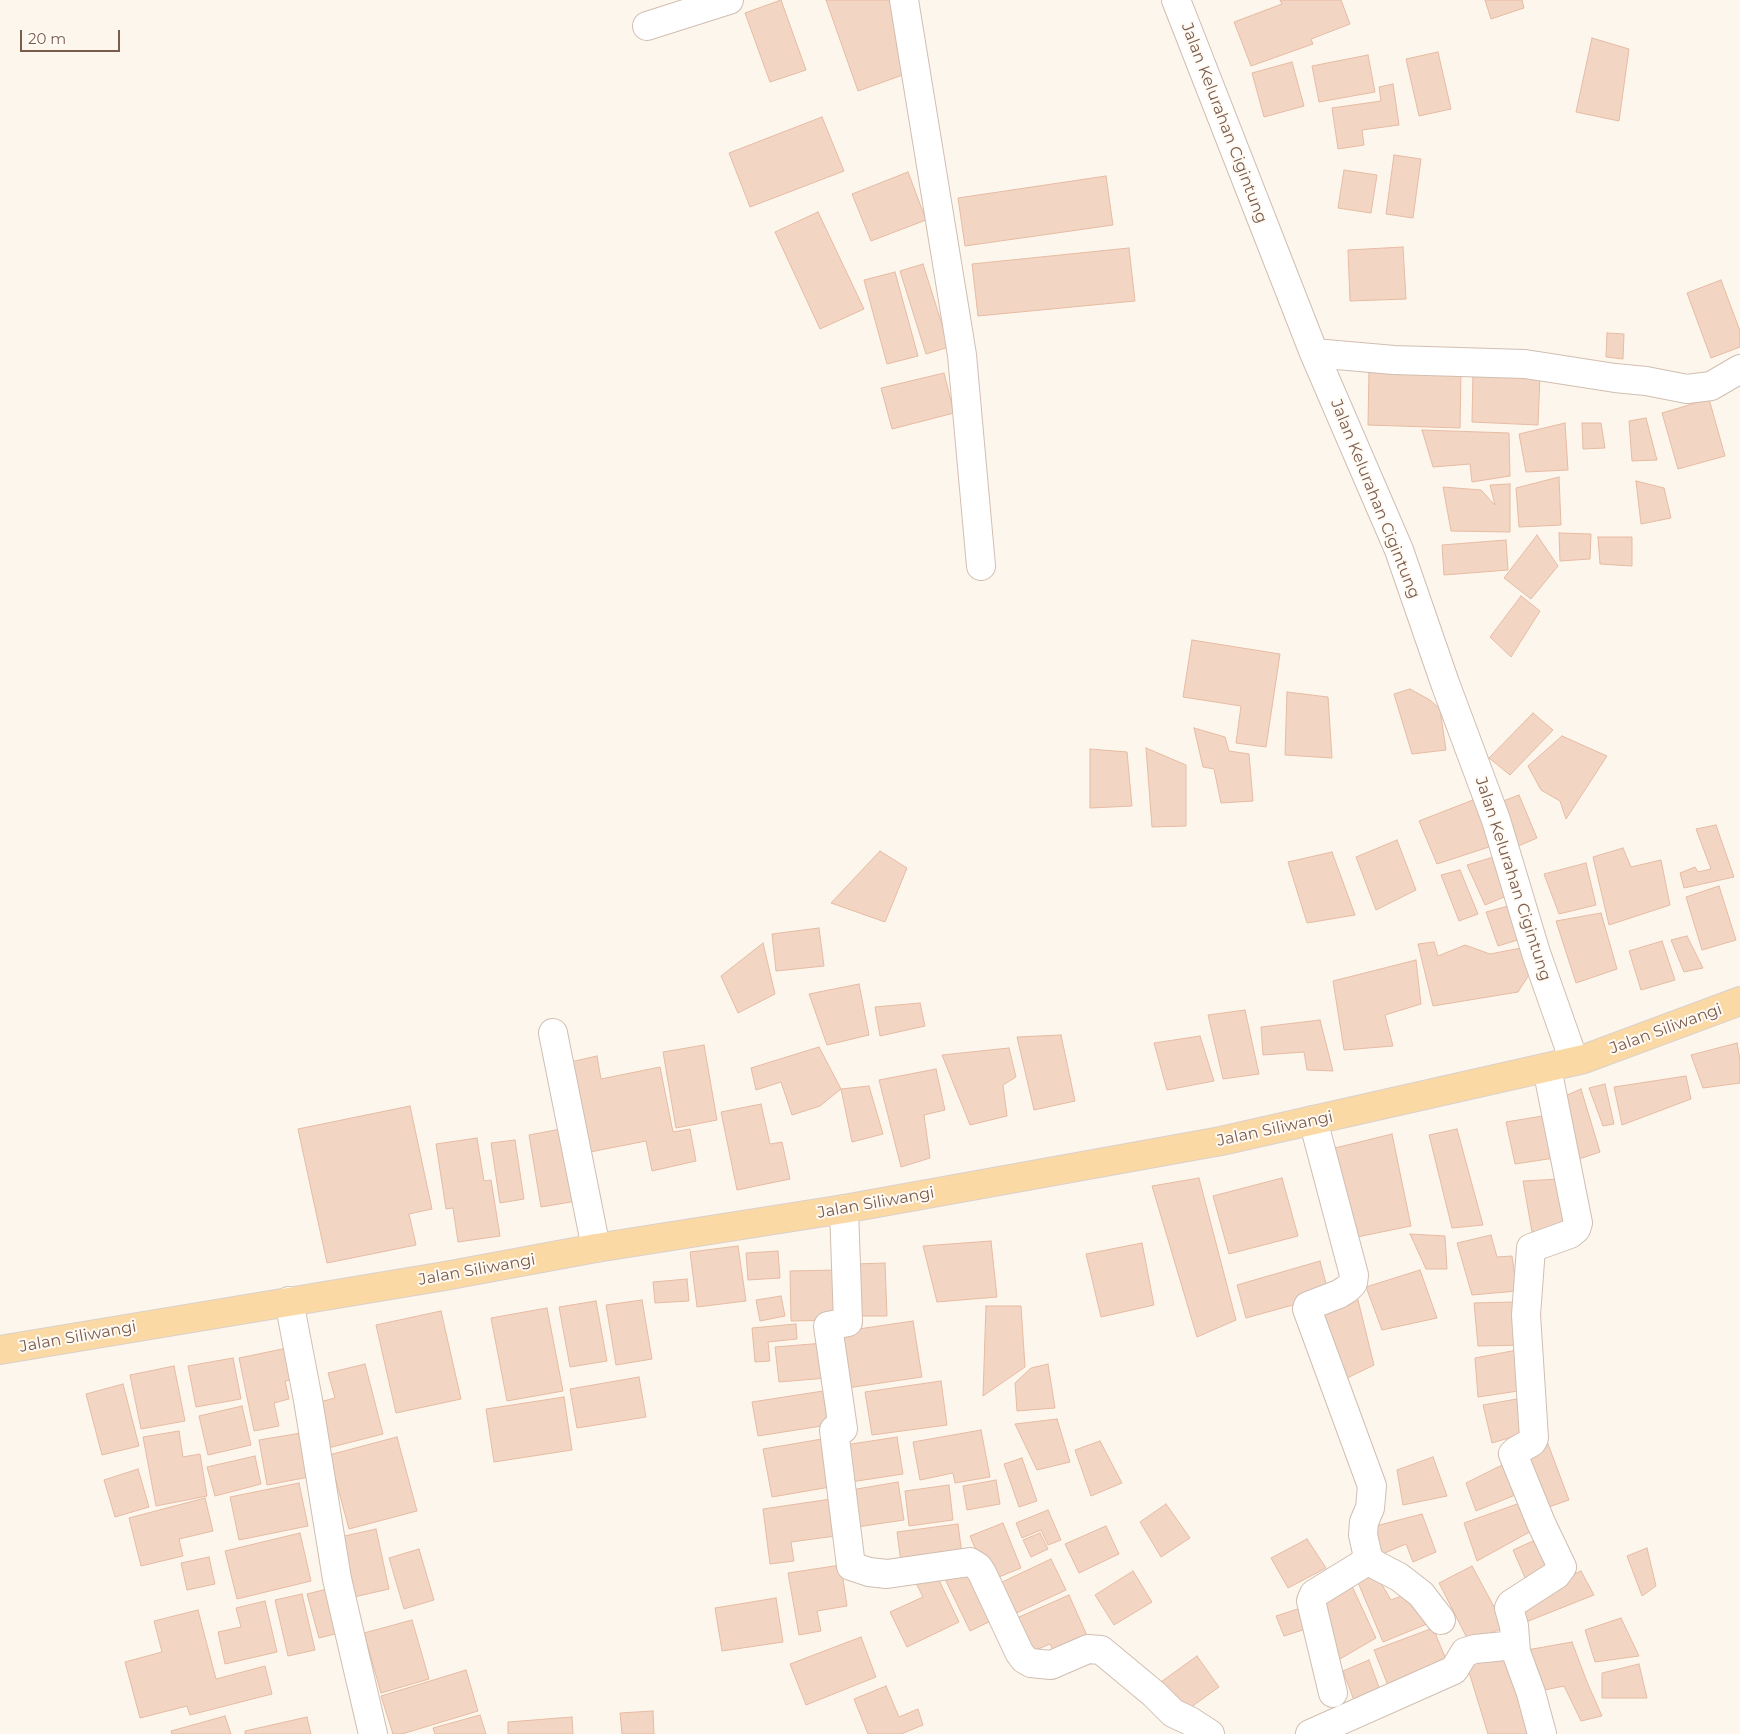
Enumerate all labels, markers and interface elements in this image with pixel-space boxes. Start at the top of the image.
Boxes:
scale bar [22,20,122,52]
street label: Jalan Kelurahan Cigintung [1177,20,1271,226]
text: 20 m [28,29,66,48]
street label: Jalan Kelurahan Cigintung [1326,397,1424,601]
street label: Jalan Kelurahan Cigintung [1471,775,1555,983]
street label: Jalan Siliwangi [1607,1000,1725,1058]
street label: Jalan Siliwangi [1215,1107,1335,1151]
street label: Jalan Siliwangi [816,1183,936,1223]
street label: Jalan Siliwangi [417,1250,537,1290]
street label: Jalan Siliwangi [18,1317,138,1357]

